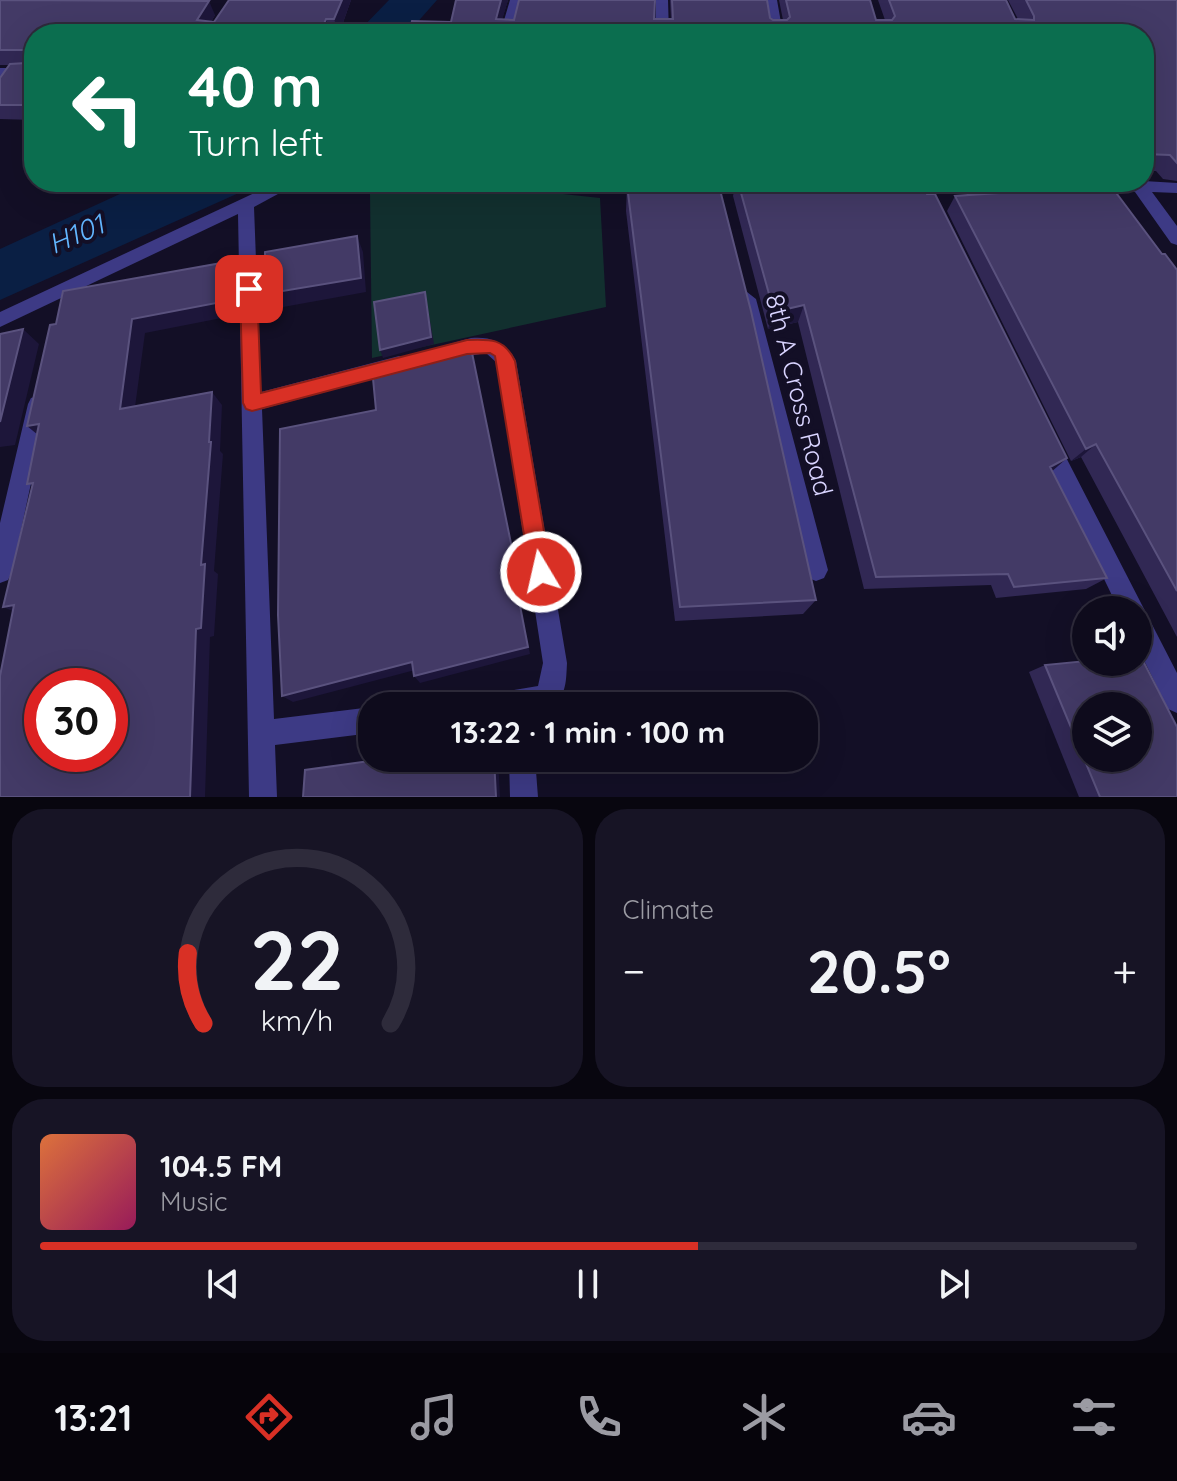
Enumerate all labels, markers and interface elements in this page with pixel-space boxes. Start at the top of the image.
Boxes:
text: 40 m [188,51,323,121]
icon: left [56,56,160,160]
text: Turn left [188,120,324,165]
water label: H101 [42,205,112,261]
pin [215,255,283,323]
icon: arrive [227,267,271,311]
street label: 8th A Cross Road [758,291,841,499]
position arrow [499,530,583,614]
map controls [1072,596,1152,772]
button: sound [1072,596,1152,676]
speed limit sign: 30 [24,668,128,772]
button: layers [1072,692,1152,772]
text: 13:22 · 1 min · 100 m [451,713,725,751]
text: Climate [623,893,714,926]
text: 22 [250,907,345,1011]
text: 20.5° [807,933,951,1008]
text: − [623,943,645,998]
text: + [1112,943,1137,998]
text: km/h [261,1002,334,1038]
text: 104.5 FM [160,1147,282,1185]
text: Music [160,1185,228,1218]
icon: previous [201,1262,245,1306]
icon: pause [566,1262,610,1306]
icon: next [932,1262,976,1306]
icon: directions [241,1389,297,1445]
icon: music [406,1389,462,1445]
icon: phone [571,1389,627,1445]
icon: climate [736,1389,792,1445]
icon: car [901,1389,957,1445]
icon: filters [1066,1389,1122,1445]
text: 13:21 [55,1395,132,1440]

